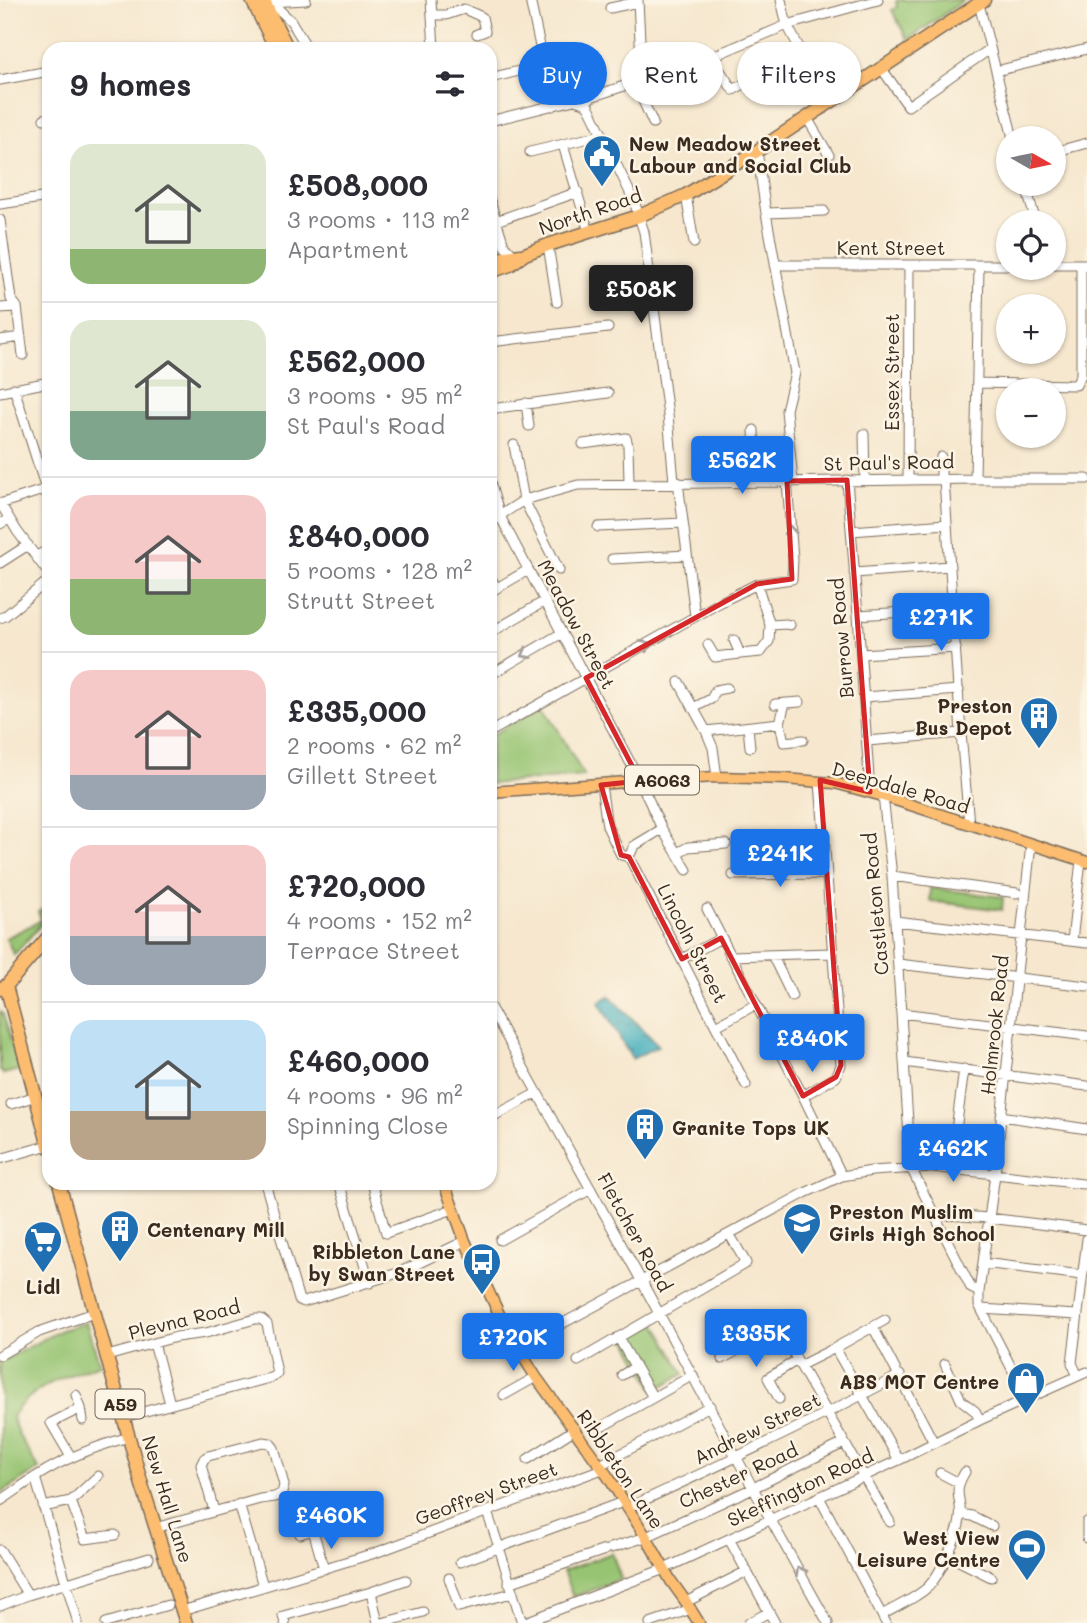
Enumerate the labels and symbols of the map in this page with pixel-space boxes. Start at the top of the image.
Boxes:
north arrow [996,126,1066,196]
place label: New Meadow Street Labour and Social Club [629,131,851,178]
public building icon: New Meadow Street Labour and Social Club [581,133,623,188]
street label: North Road [535,182,645,240]
street label: Kent Street [837,235,945,260]
pin: £508K [592,266,690,325]
street label: Essex Street [879,313,904,431]
pin: £562K [693,436,791,496]
street label: St Paul's Road [823,448,955,476]
one-way arrow [783,525,798,536]
street label: Meadow Street [532,555,622,693]
street label: Burrow Road [823,577,859,699]
pin: £271K [892,594,990,653]
one-way arrow [639,640,652,653]
one-way arrow [521,646,534,659]
place label: Preston Bus Depot [915,693,1012,740]
building icon: Preston Bus Depot [1018,695,1060,750]
street label: Deepdale Road [829,755,973,819]
road number: A6063 [625,766,699,794]
pin: £241K [731,830,829,889]
street label: Castleton Road [856,832,894,976]
street label: Lincoln Street [652,879,734,1007]
street label: Holmrook Road [974,954,1014,1096]
pin: £840K [763,1014,861,1074]
building icon: Granite Tops UK [624,1106,666,1161]
place label: Granite Tops UK [672,1115,829,1140]
pin: £462K [904,1124,1002,1184]
street label: Fletcher Road [592,1168,678,1296]
place label: Preston Muslim Girls High School [829,1199,995,1246]
school or university icon: Preston Muslim Girls High School [781,1201,823,1256]
building icon: Centenary Mill [99,1208,141,1263]
place label: Centenary Mill [147,1217,285,1242]
supermarket icon: Lidl [22,1219,64,1274]
place label: Ribbleton Lane by Swan Street [309,1239,455,1286]
bus stop icon: Ribbleton Lane by Swan Street [461,1241,503,1296]
place label: Lidl [26,1274,60,1299]
street label: Plevna Road [126,1293,242,1345]
pin: £335K [707,1310,805,1369]
pin: £720K [464,1314,562,1373]
shop icon: ABS MOT Centre [1005,1360,1047,1415]
place label: ABS MOT Centre [839,1369,999,1394]
street label: Andrew Street [689,1386,825,1470]
road number: A59 [96,1390,144,1419]
street label: Ribbleton Lane [572,1404,670,1534]
street label: New Hall Lane [137,1432,199,1566]
street label: Chester Road [675,1437,801,1513]
street label: Skeffington Road [723,1442,877,1532]
street label: Geoffrey Street [411,1456,561,1530]
pin: £460K [282,1492,380,1551]
place label: West View Leisure Centre [857,1525,1000,1572]
sports icon: West View Leisure Centre [1006,1527,1048,1582]
one-way arrow [794,1566,808,1578]

